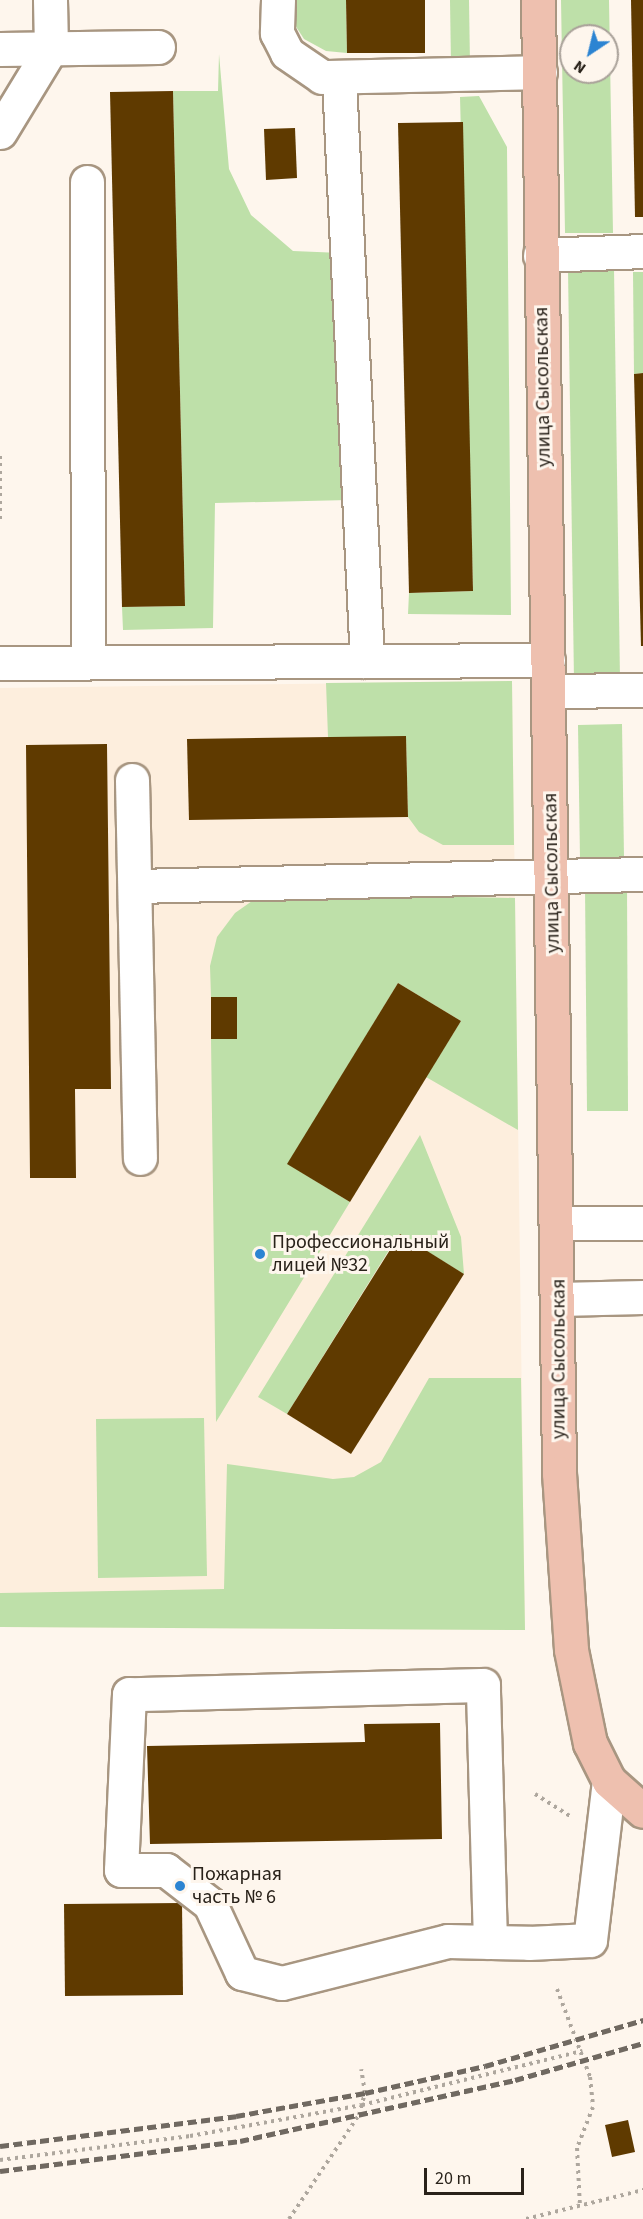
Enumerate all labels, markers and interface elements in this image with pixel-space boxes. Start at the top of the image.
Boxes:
north arrow [559,24,619,84]
text: N [569,55,590,79]
street label: улица Сысольская [530,307,556,467]
street label: улица Сысольская [539,793,565,953]
place label: Профессиональный лицей №32 [272,1230,449,1277]
marker: Профессиональный лицей №32 [253,1247,267,1261]
street label: улица Сысольская [547,1279,571,1439]
place label: Пожарная часть № 6 [192,1862,282,1909]
marker: Пожарная часть № 6 [173,1879,187,1893]
scale bar [427,2156,528,2194]
text: 20 m [435,2166,471,2191]

